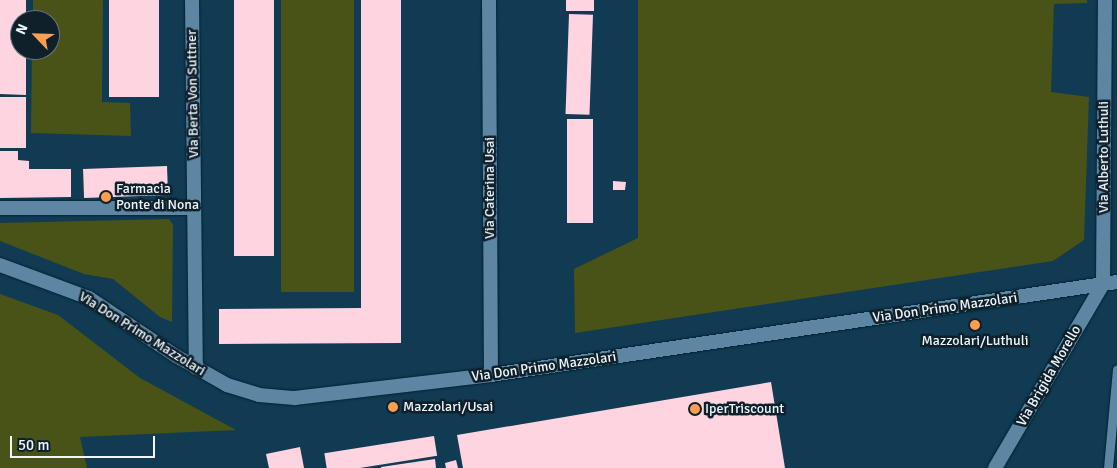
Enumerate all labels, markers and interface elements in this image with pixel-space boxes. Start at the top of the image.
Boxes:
north arrow [10,10,60,60]
text: N [12,21,32,37]
street label: Via Berta Von Suttner [183,30,203,158]
street label: Via Alberto Luthuli [1096,101,1112,213]
street label: Via Caterina Usai [482,137,498,239]
place label: Farmacia Ponte di Nona [116,181,199,213]
marker: Farmacia Ponte di Nona [100,191,112,203]
street label: Via Don Primo Mazzolari [76,288,208,380]
street label: Via Don Primo Mazzolari [872,290,1018,326]
marker: Mazzolari/Luthuli [969,319,981,331]
street label: Via Brigida Morello [1013,322,1085,430]
place label: Mazzolari/Luthuli [922,333,1028,349]
street label: Via Don Primo Mazzolari [471,349,617,385]
place label: Mazzolari/Usai [403,399,493,415]
marker: Mazzolari/Usai [387,401,399,413]
place label: IperTriscount [705,401,784,417]
marker: IperTriscount [689,403,701,415]
scale bar [12,426,158,458]
text: 50 m [18,436,49,454]

